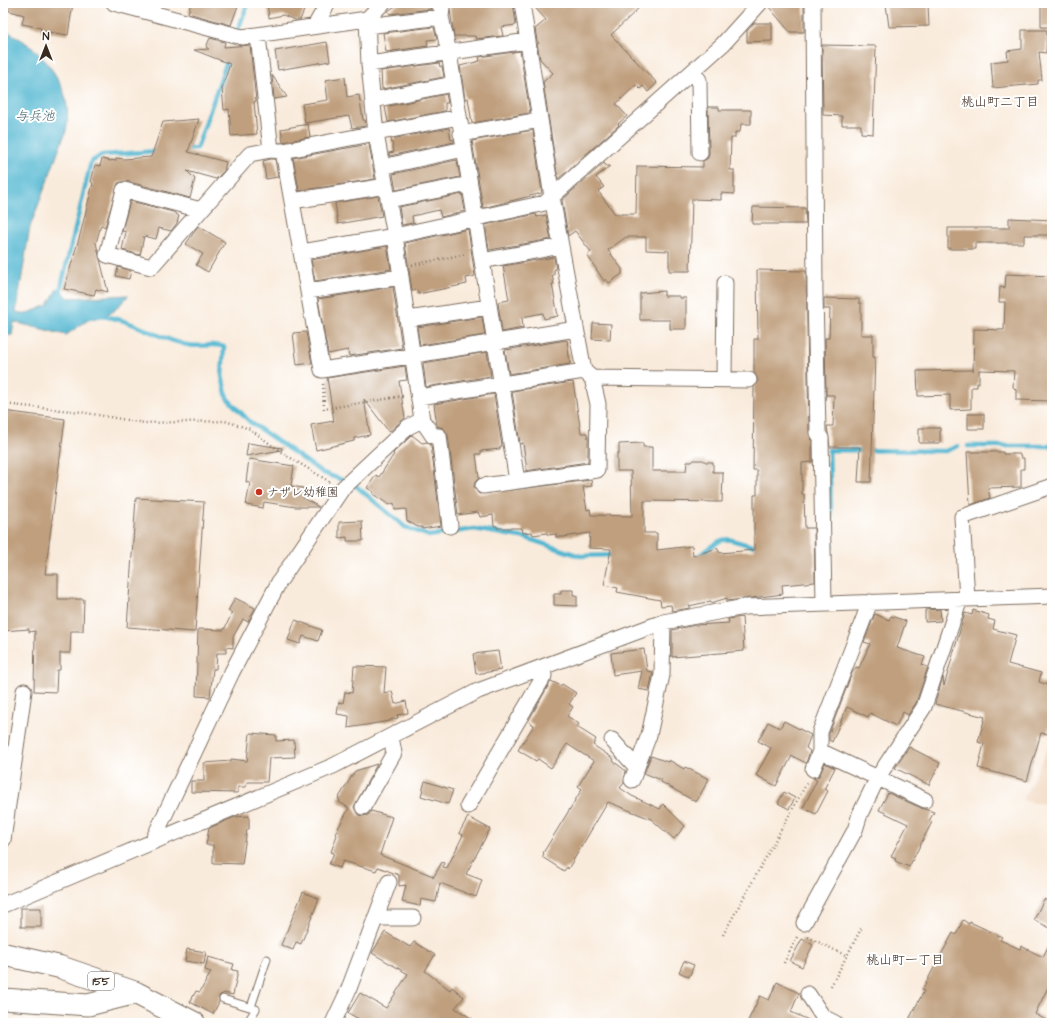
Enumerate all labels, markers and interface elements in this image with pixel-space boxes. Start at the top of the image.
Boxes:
north arrow [26,26,66,66]
text: N [43,29,50,44]
district label: 桃山町二丁目 [961,93,1039,111]
water label: 与兵池 [15,107,55,125]
place label: ナザレ幼稚園 [267,484,339,501]
marker: ナザレ幼稚園 [254,487,264,497]
district label: 桃山町一丁目 [866,951,944,969]
road number: 155 [88,972,114,990]

